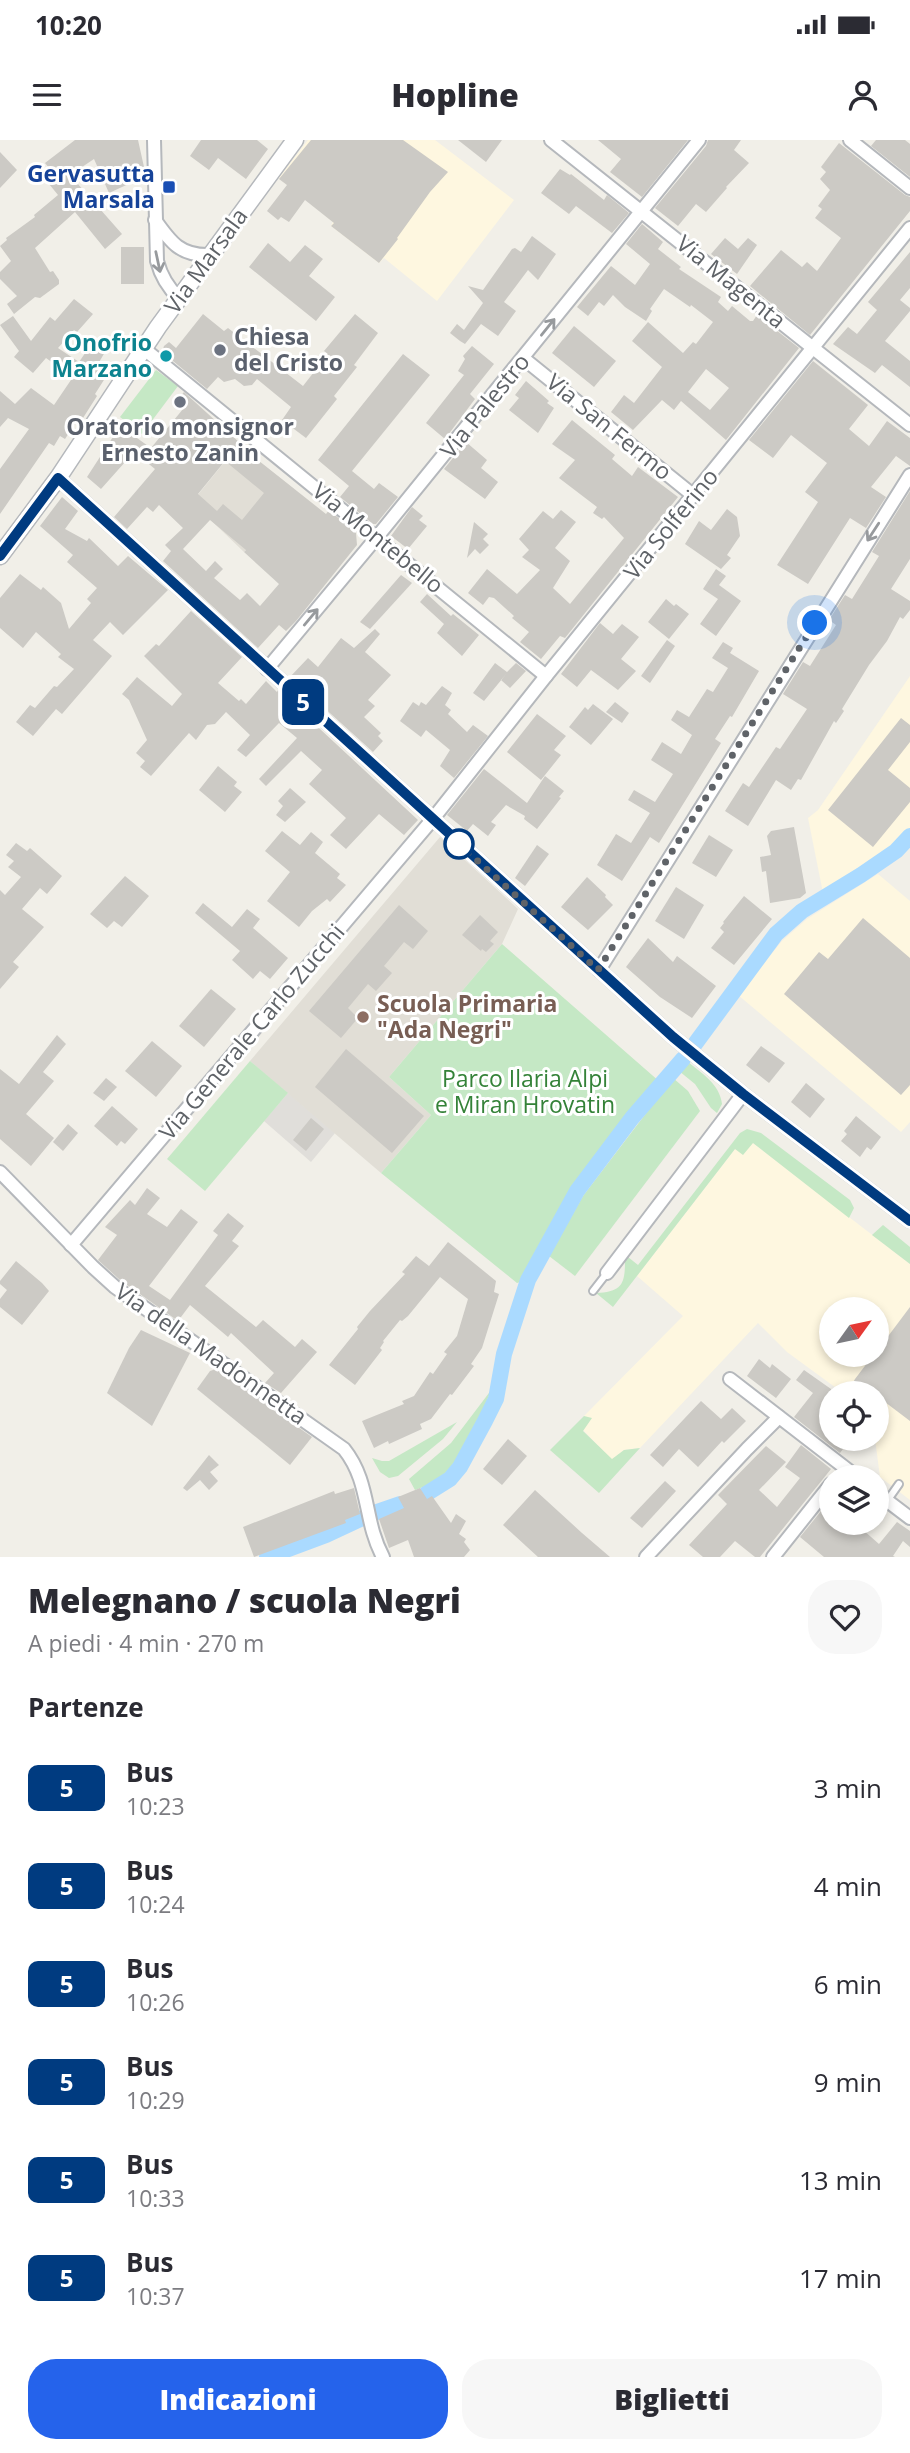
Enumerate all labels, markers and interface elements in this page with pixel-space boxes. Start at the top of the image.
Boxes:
text: 10:20 [35,7,102,43]
text: Hopline [391,73,519,116]
icon: menu [28,76,66,114]
icon: person [844,76,882,114]
place label: Gervasutta Marsala [27,157,155,215]
marker: Gervasutta Marsala [161,179,177,195]
street label: Via Marsala [156,201,254,320]
street label: Via Magenta [670,227,793,335]
one-way arrow [152,250,166,273]
one-way arrow [541,318,556,337]
place label: Chiesa del Cristo [234,320,343,378]
place label: Onofrio Marzano [52,326,152,384]
marker: Chiesa del Cristo [212,342,228,358]
street label: Via Palestro [432,346,536,464]
marker: Onofrio Marzano [158,348,174,364]
street label: Via San Fermo [540,366,679,487]
marker: Oratorio monsignor Ernesto Zanin [172,394,188,410]
place label: Oratorio monsignor Ernesto Zanin [66,410,294,468]
street label: Via Solferino [616,461,725,586]
street label: Via Montebello [306,474,451,600]
one-way arrow [865,522,880,541]
your location [797,605,832,640]
one-way arrow [303,608,319,626]
line badge: 5 [280,679,326,725]
text: 5 [296,685,310,718]
unlabelled marker [444,829,474,859]
street label: Via Generale Carlo Zucchi [151,916,351,1146]
place label: Scuola Primaria "Ada Negri" [377,987,557,1045]
marker: Scuola Primaria "Ada Negri" [355,1009,371,1025]
park label: Parco Ilaria Alpi e Miran Hrovatin [435,1062,615,1120]
street label: Via della Madonnetta [109,1275,314,1431]
north arrow [819,1297,889,1367]
map controls [819,1297,889,1535]
button: locate [819,1381,889,1451]
button: layers [819,1465,889,1535]
text: Melegnano / scuola Negri [28,1578,461,1623]
button: heart [808,1580,882,1654]
text: A piedi · 4 min · 270 m [28,1627,264,1659]
text: Partenze [28,1689,144,1725]
text: Bus [126,1754,173,1790]
text: 3 min [814,1770,882,1806]
text: 5 [60,1771,73,1804]
text: 10:23 [126,1790,185,1822]
text: Bus [126,1852,173,1888]
text: 4 min [814,1868,882,1904]
text: 5 [60,1869,73,1902]
text: 10:24 [126,1888,185,1920]
text: Bus [126,1950,173,1986]
text: 6 min [814,1966,882,2002]
text: 5 [60,1967,73,2000]
text: 10:26 [126,1986,185,2018]
text: Bus [126,2048,173,2084]
text: 9 min [814,2064,882,2100]
text: 5 [60,2065,73,2098]
text: 10:29 [126,2084,185,2116]
text: Bus [126,2146,173,2182]
text: 13 min [799,2162,882,2198]
text: 5 [60,2163,73,2196]
text: 10:33 [126,2182,185,2214]
text: Bus [126,2244,173,2280]
text: 17 min [799,2260,882,2296]
text: 5 [60,2261,73,2294]
text: 10:37 [126,2280,185,2312]
button: Indicazioni [28,2359,448,2439]
button: Biglietti [462,2359,882,2439]

